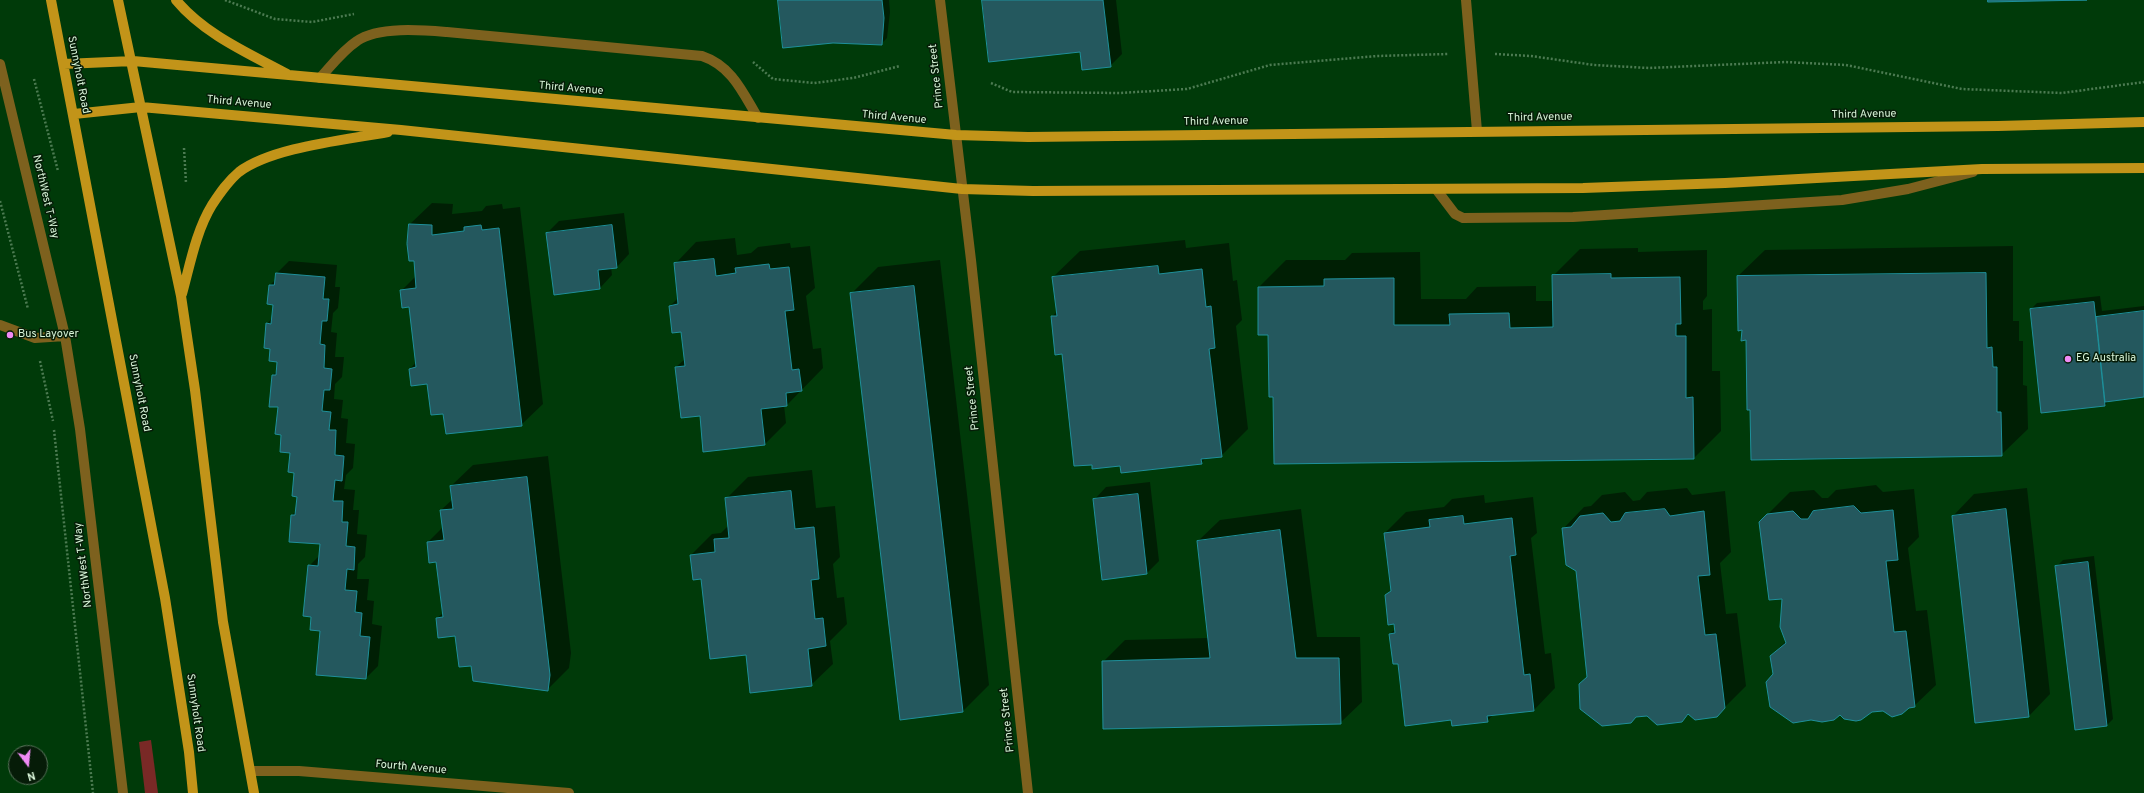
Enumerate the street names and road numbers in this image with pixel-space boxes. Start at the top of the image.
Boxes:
street label: Sunnyholt Road [64,35,92,115]
street label: Prince Street [927,43,947,109]
street label: Third Avenue [538,80,604,98]
street label: Third Avenue [206,94,272,112]
street label: Third Avenue [1831,108,1897,122]
street label: Third Avenue [861,109,927,127]
street label: Third Avenue [1507,111,1573,125]
street label: Third Avenue [1183,115,1249,129]
street label: NorthWest T-Way [29,154,61,240]
street label: Sunnyholt Road [125,353,153,433]
street label: Prince Street [963,365,983,431]
street label: NorthWest T-Way [72,522,96,608]
street label: Sunnyholt Road [183,673,207,753]
street label: Prince Street [998,687,1018,753]
street label: Fourth Avenue [375,758,447,778]

